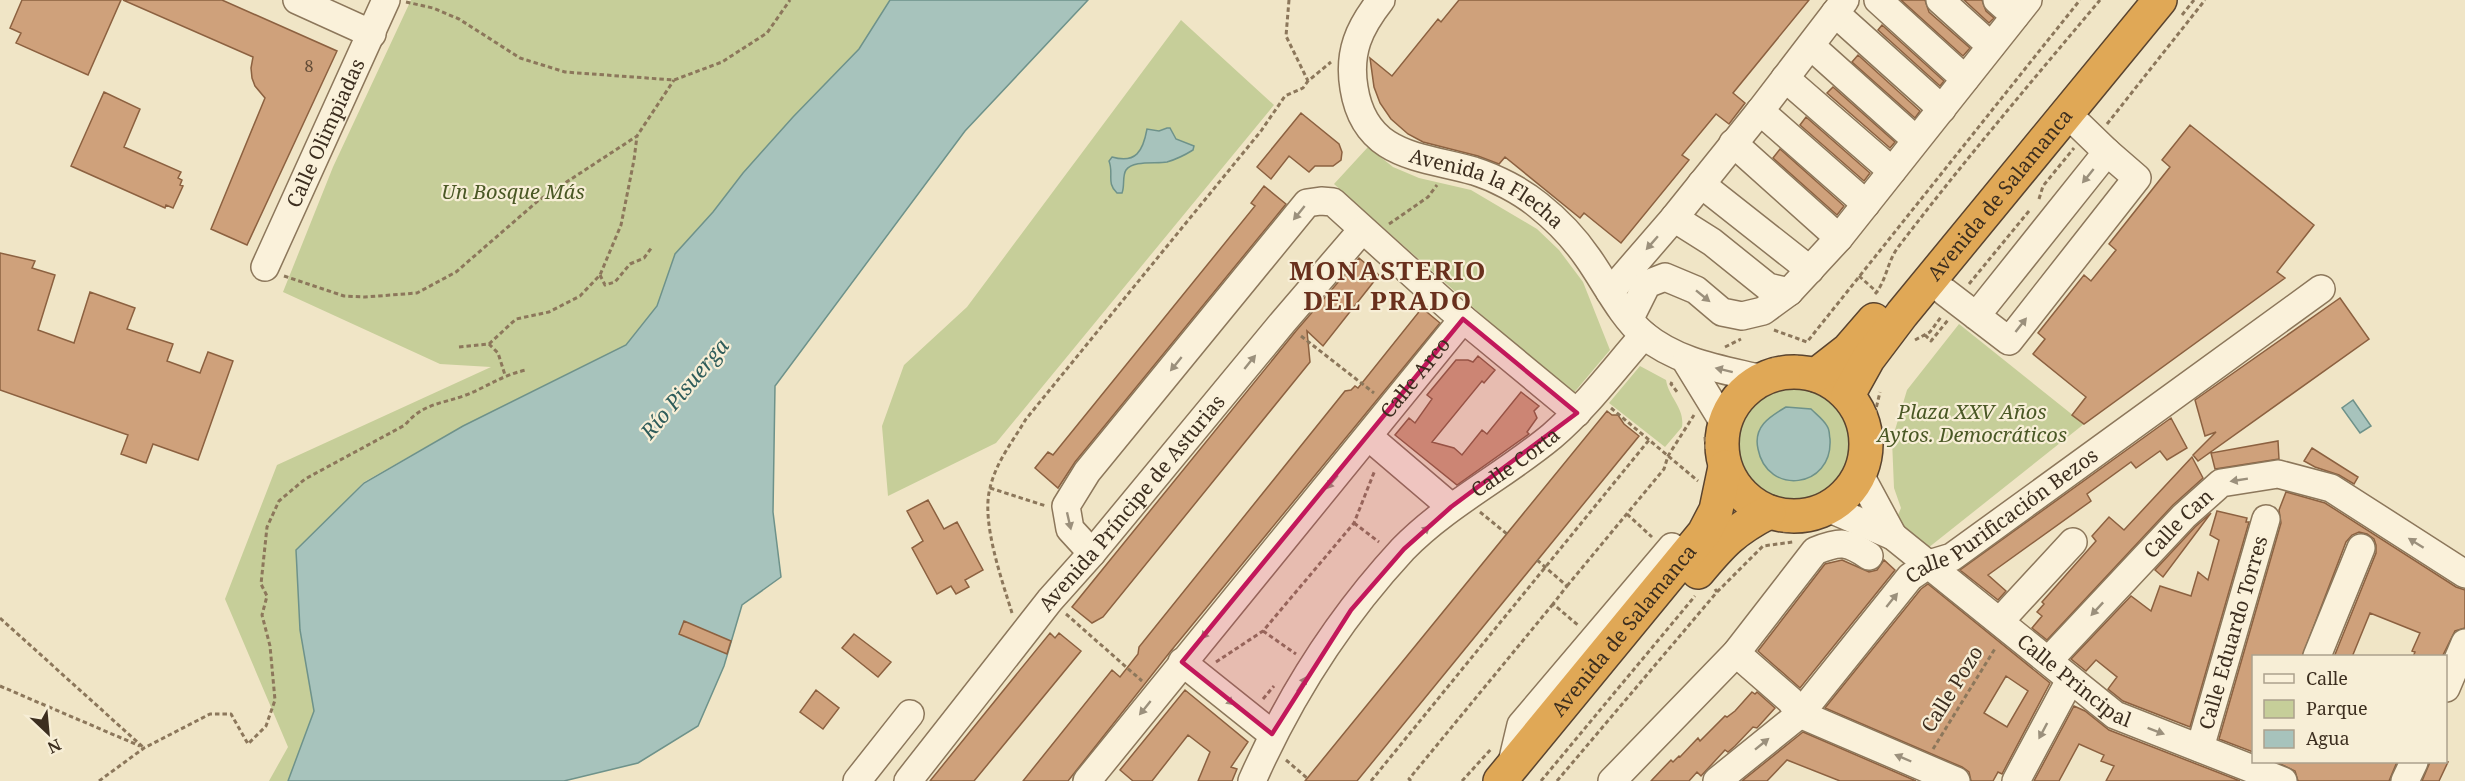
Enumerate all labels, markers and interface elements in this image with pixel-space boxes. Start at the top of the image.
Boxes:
street label: Calle Olimpiadas [280,54,371,212]
house number: 8 [305,55,314,77]
street label: Avenida de Salamanca [1921,103,2078,286]
street label: Avenida la Flecha [1406,141,1570,234]
one-way arrow [2081,168,2094,184]
park label: Un Bosque Más [441,178,585,205]
one-way arrow [1293,205,1306,220]
one-way arrow [1646,235,1659,250]
district label: MONASTERIO DEL PRADO [1289,252,1487,318]
one-way arrow [1695,289,1711,302]
one-way arrow [2015,318,2027,333]
street label: Calle Arco [1374,331,1456,423]
water label: Río Pisuerga [633,332,735,445]
one-way arrow [1244,355,1256,370]
one-way arrow [1169,356,1182,372]
one-way arrow [1715,364,1733,374]
street label: Avenida Príncipe de Asturias [1032,389,1231,617]
park label: Plaza XXV Años Aytos. Democráticos [1875,398,2067,448]
street label: Calle Corta [1465,421,1565,503]
street label: Calle Purificación Bezos [1900,442,2103,589]
one-way arrow [1325,474,1338,490]
one-way arrow [2229,476,2248,485]
street label: Calle Can [2137,482,2219,564]
one-way arrow [1065,512,1074,531]
one-way arrow [1415,526,1430,539]
street label: Calle Eduardo Torres [2192,533,2273,733]
one-way arrow [2408,537,2424,548]
street label: Avenida de Salamanca [1545,538,1702,722]
one-way arrow [1885,592,1898,608]
one-way arrow [2090,601,2104,616]
one-way arrow [1201,624,1214,639]
street label: Calle Principal [2012,627,2135,733]
street label: Calle Pozo [1914,640,1989,737]
legend [2252,655,2447,763]
text: Calle [2306,666,2348,690]
one-way arrow [1297,676,1308,692]
one-way arrow [1219,692,1235,705]
text: Parque [2306,696,2368,720]
one-way arrow [1140,700,1152,715]
north arrow [18,703,78,763]
one-way arrow [2038,722,2048,739]
text: Agua [2306,726,2350,750]
one-way arrow [2147,727,2165,736]
text: N [44,734,65,759]
one-way arrow [1754,738,1770,751]
one-way arrow [1893,753,1911,763]

